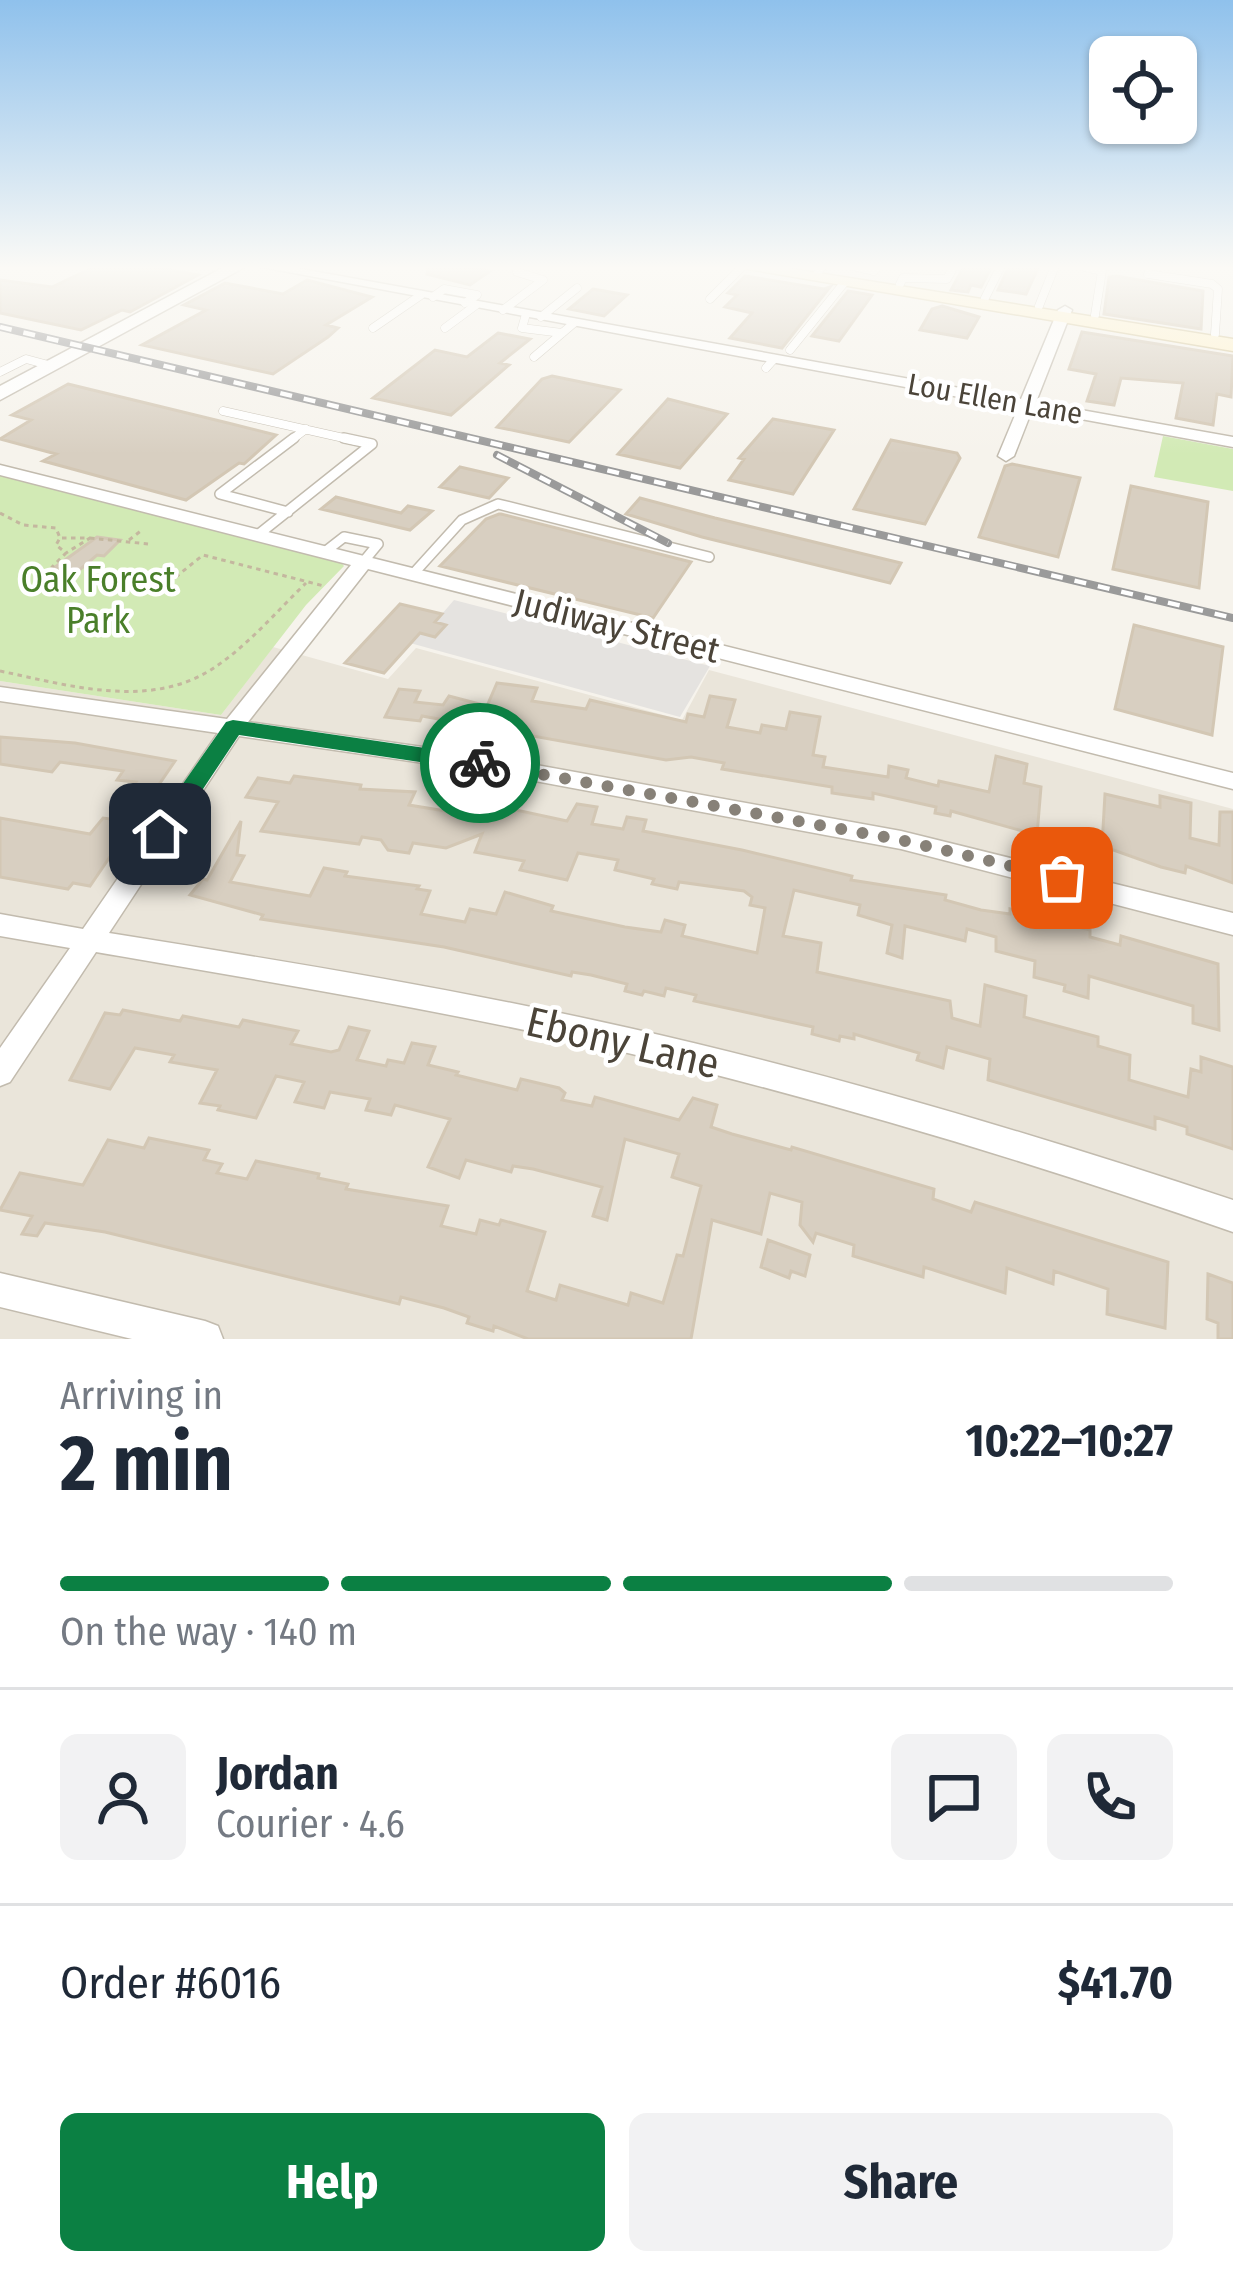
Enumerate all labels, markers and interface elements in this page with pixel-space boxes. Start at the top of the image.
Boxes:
map controls [1089,36,1197,144]
button: locate [1089,36,1197,144]
street label: Lou Ellen Lane [905,366,1085,432]
park label: Oak Forest Park [20,558,176,643]
street label: Judiway Street [509,579,724,673]
courier [420,703,540,823]
icon: bike [447,730,513,796]
pin [109,783,211,885]
icon: home [127,801,193,867]
pin [1011,827,1113,929]
icon: bag [1029,845,1095,911]
street label: Ebony Lane [521,997,724,1089]
text: Arriving in [60,1373,223,1419]
text: 10:22–10:27 [966,1414,1173,1468]
text: 2 min [60,1417,233,1511]
text: On the way · 140 m [60,1609,357,1655]
button: person [60,1734,186,1860]
button: chat [891,1734,1017,1860]
button: phone [1047,1734,1173,1860]
text: Jordan [216,1747,339,1801]
text: Courier · 4.6 [216,1801,405,1847]
text: Order #6016 [60,1956,281,2010]
text: $41.70 [1058,1956,1173,2010]
button: Help [60,2113,605,2251]
button: Share [629,2113,1173,2251]

